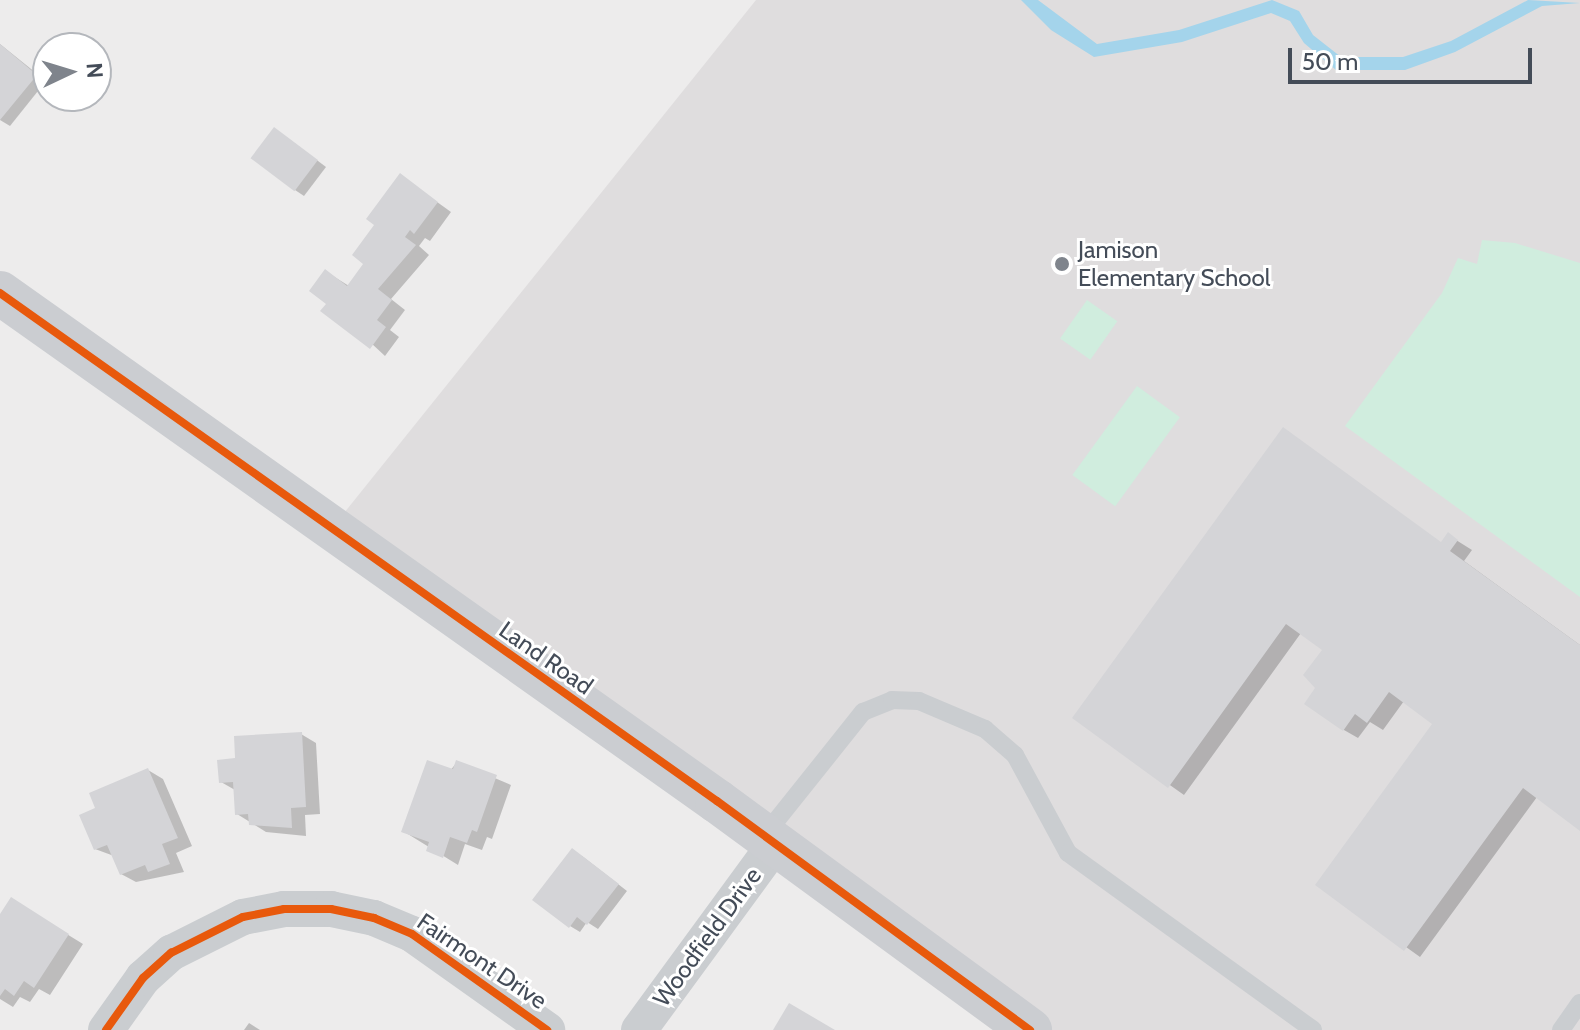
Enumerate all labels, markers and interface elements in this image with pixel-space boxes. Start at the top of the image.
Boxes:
north arrow [32,32,112,112]
scale bar [1292,32,1536,82]
text: 50 m [1302,47,1358,76]
text: N [80,62,108,79]
place label: Jamison Elementary School [1078,236,1270,292]
marker: Jamison Elementary School [1053,255,1071,273]
street label: Land Road [494,615,598,701]
street label: Woodfield Drive [647,862,767,1012]
street label: Fairmont Drive [412,907,552,1015]

